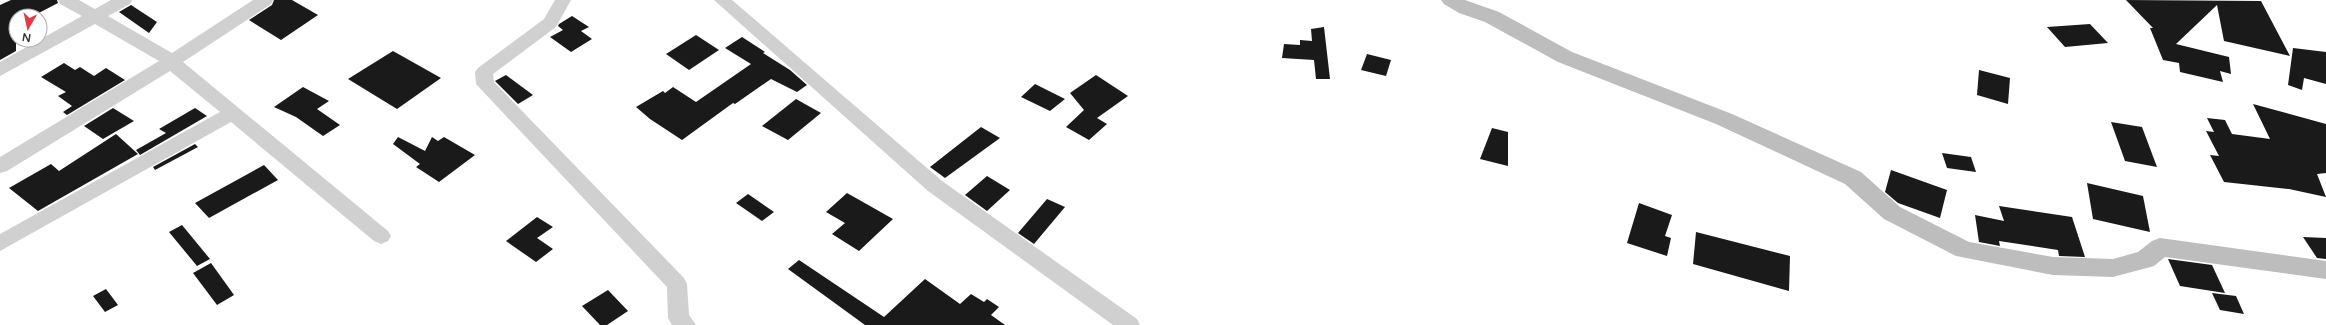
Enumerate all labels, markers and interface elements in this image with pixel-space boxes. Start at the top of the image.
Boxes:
north arrow [8,8,48,48]
text: N [21,30,32,44]

